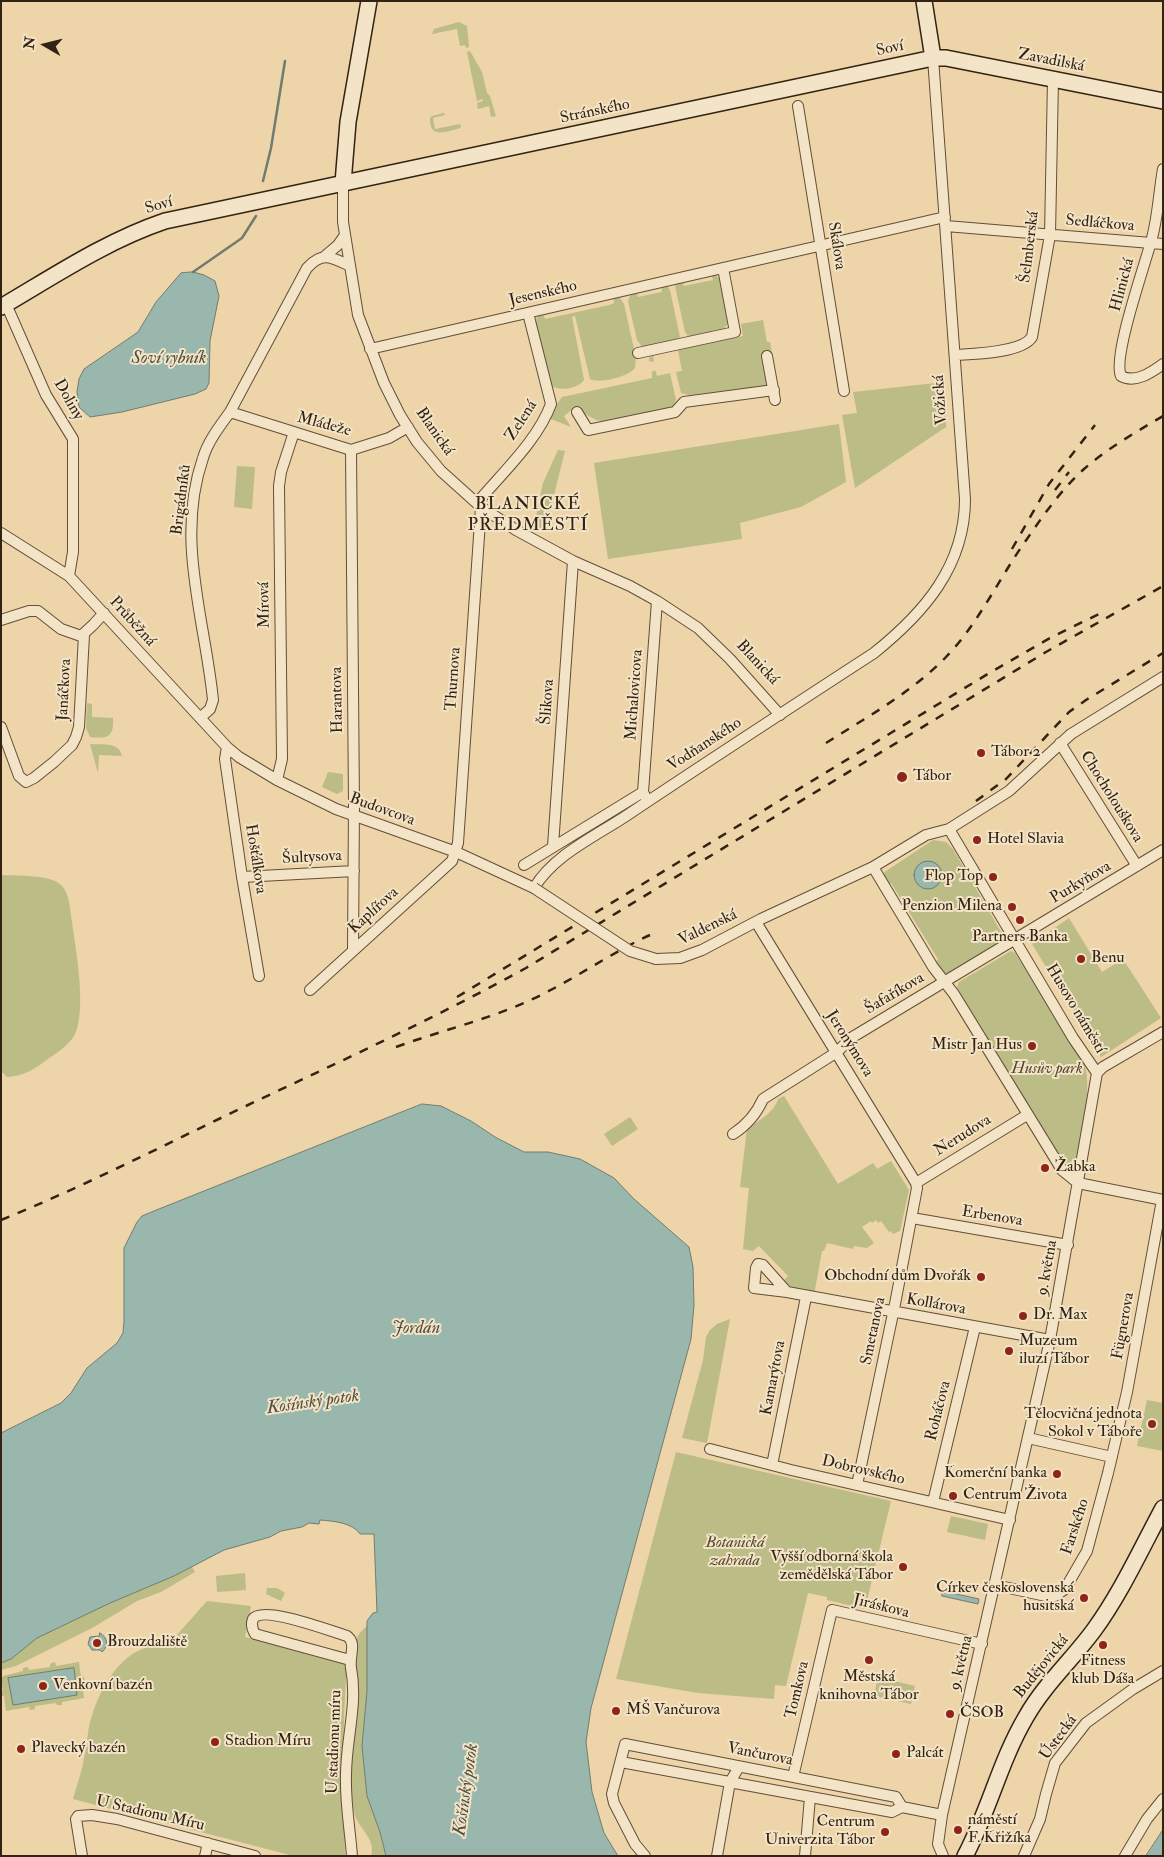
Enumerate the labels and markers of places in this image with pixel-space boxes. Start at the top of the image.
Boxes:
place label: Tábor 2 [991,743,1041,763]
marker: Tábor 2 [975,747,987,759]
place label: Tábor [913,767,951,787]
marker: Tábor [895,770,909,784]
place label: Hotel Slavia [987,830,1064,850]
marker: Hotel Slavia [971,834,983,846]
place label: Flop Top [924,867,983,887]
marker: Flop Top [987,871,999,883]
place label: Penzion Milena [902,897,1002,917]
marker: Penzion Milena [1006,901,1018,913]
marker: Partners Banka [1014,914,1026,926]
place label: Partners Banka [972,928,1068,948]
place label: Benu [1091,949,1125,969]
marker: Benu [1075,953,1087,965]
place label: Mistr Jan Hus [931,1036,1022,1056]
marker: Mistr Jan Hus [1026,1040,1038,1052]
place label: Žabka [1055,1158,1095,1178]
marker: Žabka [1039,1162,1051,1174]
place label: Obchodní dům Dvořák [824,1267,971,1287]
marker: Obchodní dům Dvořák [975,1271,987,1283]
place label: Dr. Max [1033,1306,1087,1326]
marker: Dr. Max [1017,1310,1029,1322]
place label: Muzeum iluzí Tábor [1019,1332,1089,1370]
marker: Muzeum iluzí Tábor [1003,1345,1015,1357]
place label: Tělocvičná jednota Sokol v Táboře [1024,1405,1142,1443]
marker: Tělocvičná jednota Sokol v Táboře [1146,1418,1158,1430]
place label: Komerční banka [944,1464,1047,1484]
marker: Komerční banka [1051,1468,1063,1480]
place label: Centrum Života [963,1486,1067,1506]
marker: Centrum Života [947,1490,959,1502]
place label: Vyšší odborná škola zemědělská Tábor [770,1548,893,1586]
marker: Vyšší odborná škola zemědělská Tábor [897,1561,909,1573]
place label: Církev československá husitská [936,1579,1074,1617]
marker: Církev československá husitská [1078,1592,1090,1604]
place label: Brouzdaliště [107,1633,187,1653]
marker: Brouzdaliště [91,1637,103,1649]
marker: Fitness klub Dáša [1097,1639,1109,1651]
place label: Fitness klub Dáša [1072,1652,1134,1690]
marker: Městská knihovna Tábor [863,1654,875,1666]
place label: Městská knihovna Tábor [819,1668,919,1706]
place label: Venkovní bazén [53,1676,153,1696]
marker: Venkovní bazén [37,1680,49,1692]
place label: MŠ Vančurova [626,1701,720,1721]
place label: ČSOB [960,1704,1004,1724]
marker: MŠ Vančurova [610,1705,622,1717]
marker: ČSOB [944,1708,956,1720]
place label: Stadion Míru [225,1732,311,1752]
marker: Stadion Míru [209,1736,221,1748]
place label: Plavecký bazén [31,1739,126,1759]
marker: Plavecký bazén [15,1743,27,1755]
place label: Palcát [906,1744,944,1764]
marker: Palcát [890,1748,902,1760]
place label: náměstí F. Křižíka [968,1811,1031,1849]
place label: Centrum Univerzita Tábor [765,1813,875,1851]
marker: náměstí F. Křižíka [952,1824,964,1836]
marker: Centrum Univerzita Tábor [879,1826,891,1838]

